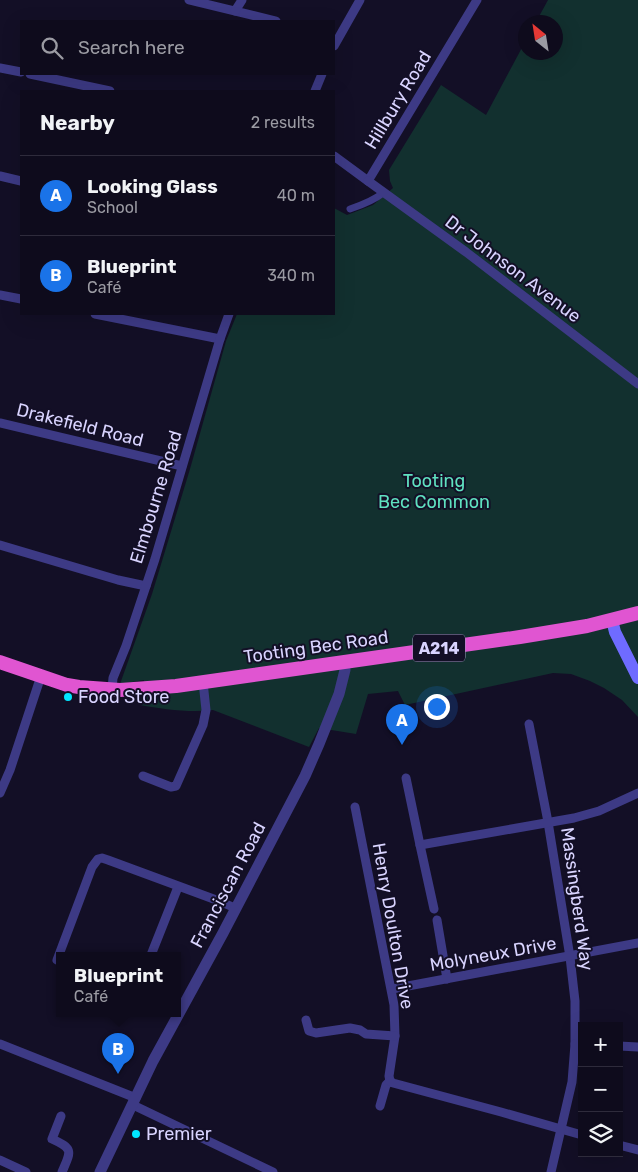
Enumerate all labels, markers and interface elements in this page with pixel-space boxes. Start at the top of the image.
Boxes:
north arrow [518,15,563,60]
search box [20,20,335,75]
icon: search [38,34,66,62]
text: Search here [78,36,185,59]
street label: Hillbury Road [360,47,436,153]
text: Nearby [40,110,115,135]
text: 2 results [251,113,315,132]
text: Looking Glass [87,175,218,198]
text: A [50,186,62,205]
text: 40 m [277,186,315,205]
text: School [87,198,138,217]
street label: Dr Johnson Avenue [441,211,585,327]
text: Blueprint [87,255,176,278]
text: B [50,266,62,285]
text: 340 m [267,266,315,285]
text: Café [87,278,121,297]
street label: Drakefield Road [14,399,146,451]
street label: Elmbourne Road [125,428,187,566]
park label: Tooting Bec Common [378,470,490,513]
street label: Tooting Bec Road [242,626,390,668]
road number: A214 [413,634,465,661]
place label: Food Store [78,686,169,708]
marker: Food Store [62,691,74,703]
your location [424,694,450,720]
pin: A [386,704,418,745]
street label: Franciscan Road [186,818,270,952]
street label: Massingberd Way [556,826,598,972]
street label: Henry Doulton Drive [368,841,418,1011]
street label: Molyneux Drive [428,932,558,976]
popup [56,952,181,1017]
text: Blueprint [74,964,163,987]
text: Café [74,987,108,1006]
map controls [578,1022,623,1157]
button: + [578,1022,623,1067]
pin: B [102,1033,134,1074]
button: − [578,1067,623,1112]
button: layers [578,1112,623,1157]
place label: Premier [146,1123,212,1145]
marker: Premier [130,1128,142,1140]

